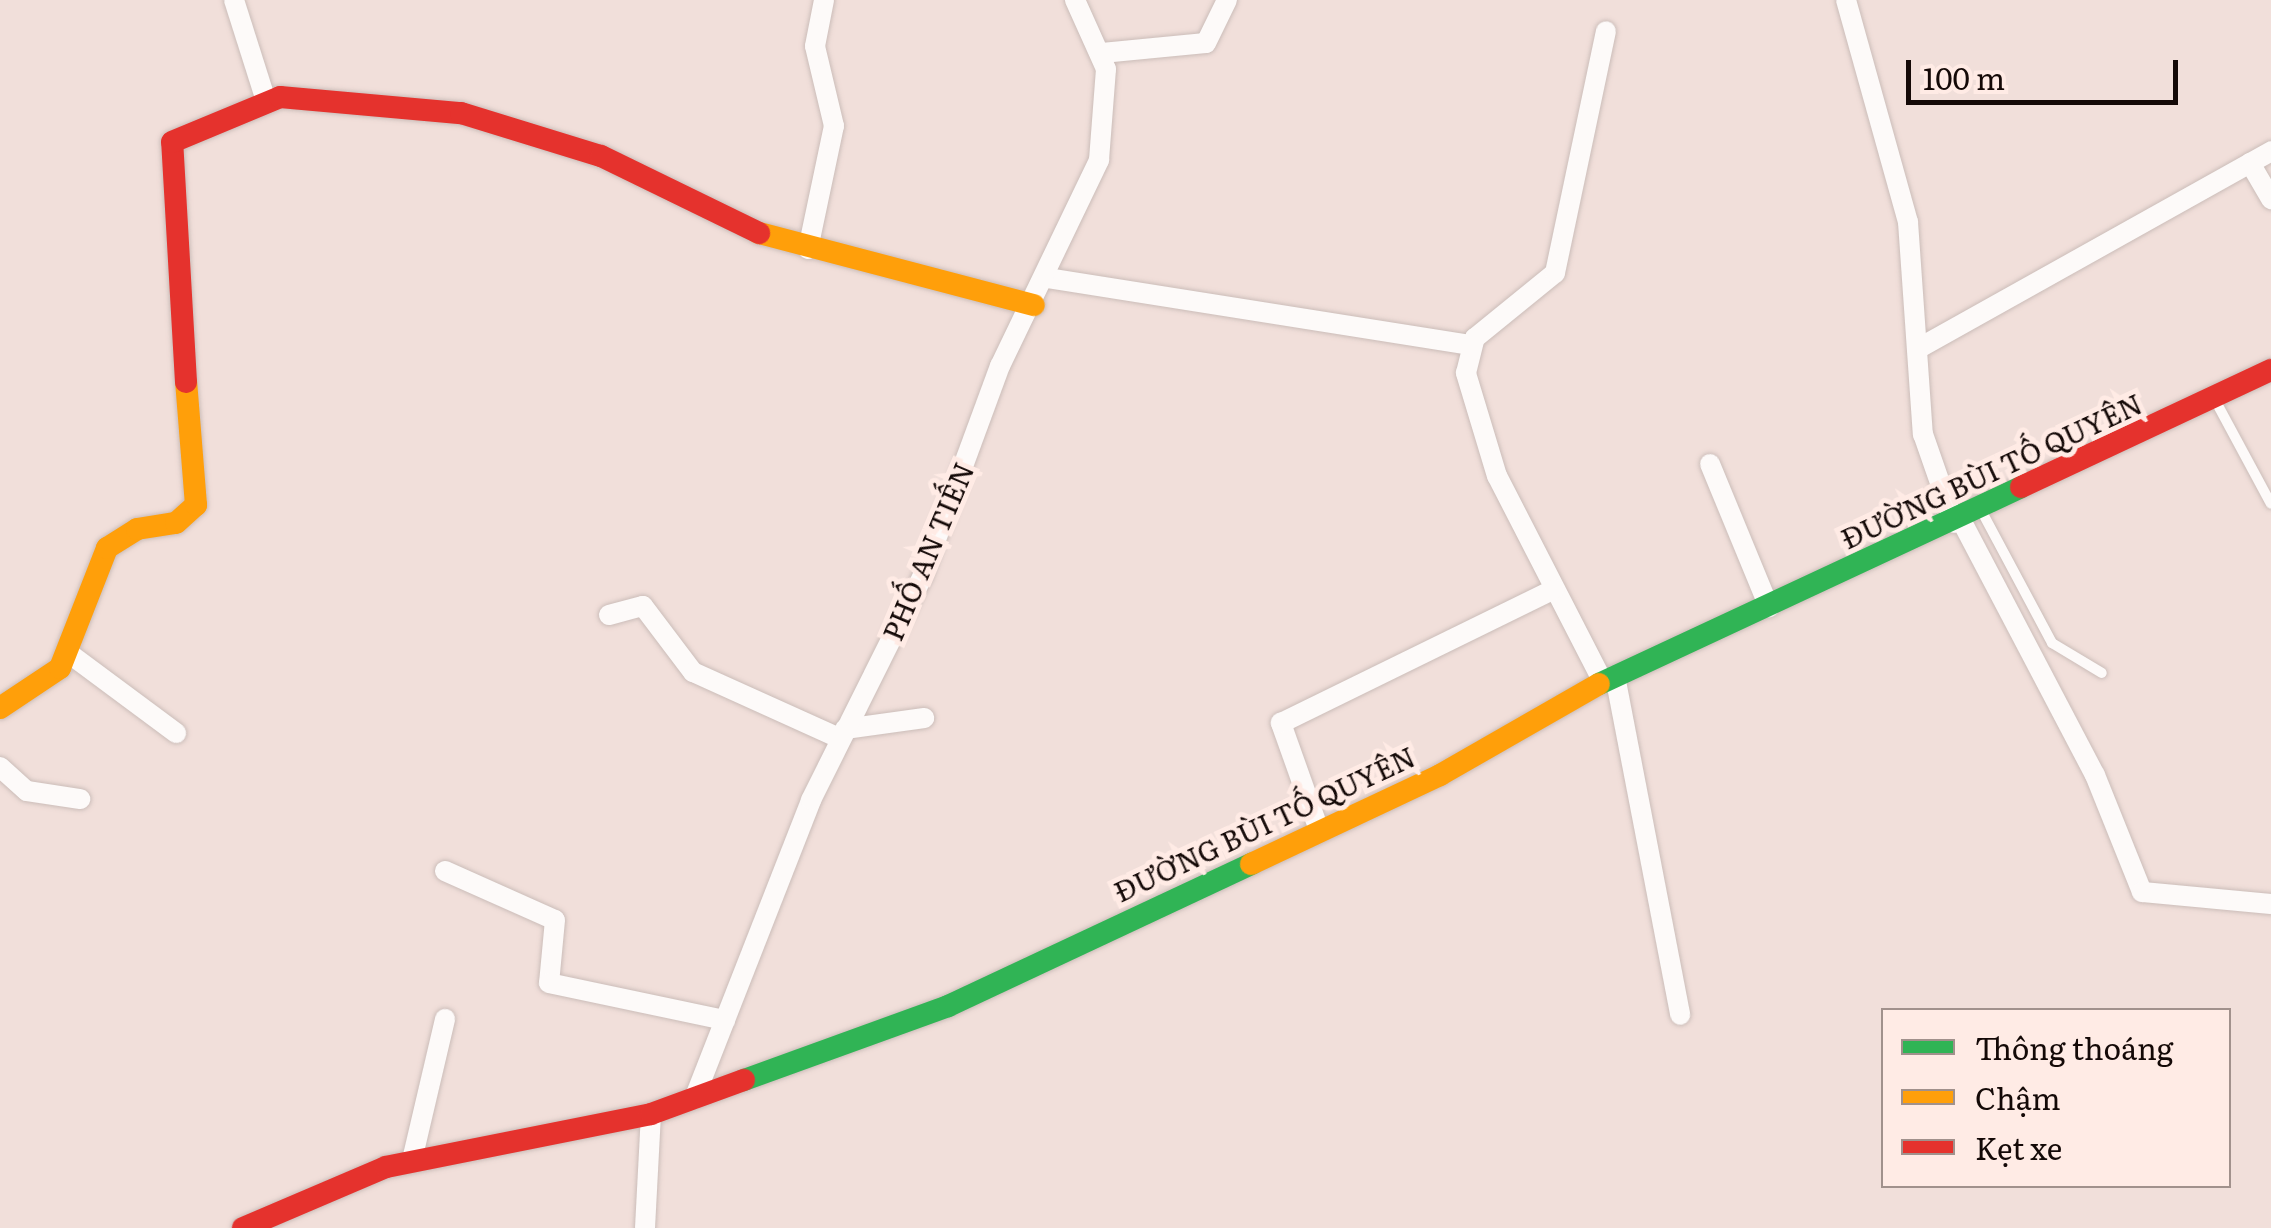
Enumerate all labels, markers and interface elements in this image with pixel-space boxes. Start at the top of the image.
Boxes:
scale bar [1911,40,2184,102]
text: 100 m [1923,55,2005,99]
street label: ĐƯỜNG BÙI TỐ QUYÊN [1835,385,2147,555]
street label: PHỐ AN TIẾN [874,457,980,645]
street label: ĐƯỜNG BÙI TỐ QUYÊN [1108,738,1420,908]
legend [1881,1008,2231,1188]
text: Thông thoáng [1975,1025,2174,1069]
text: Chậm [1975,1075,2061,1119]
text: Kẹt xe [1975,1125,2062,1169]

